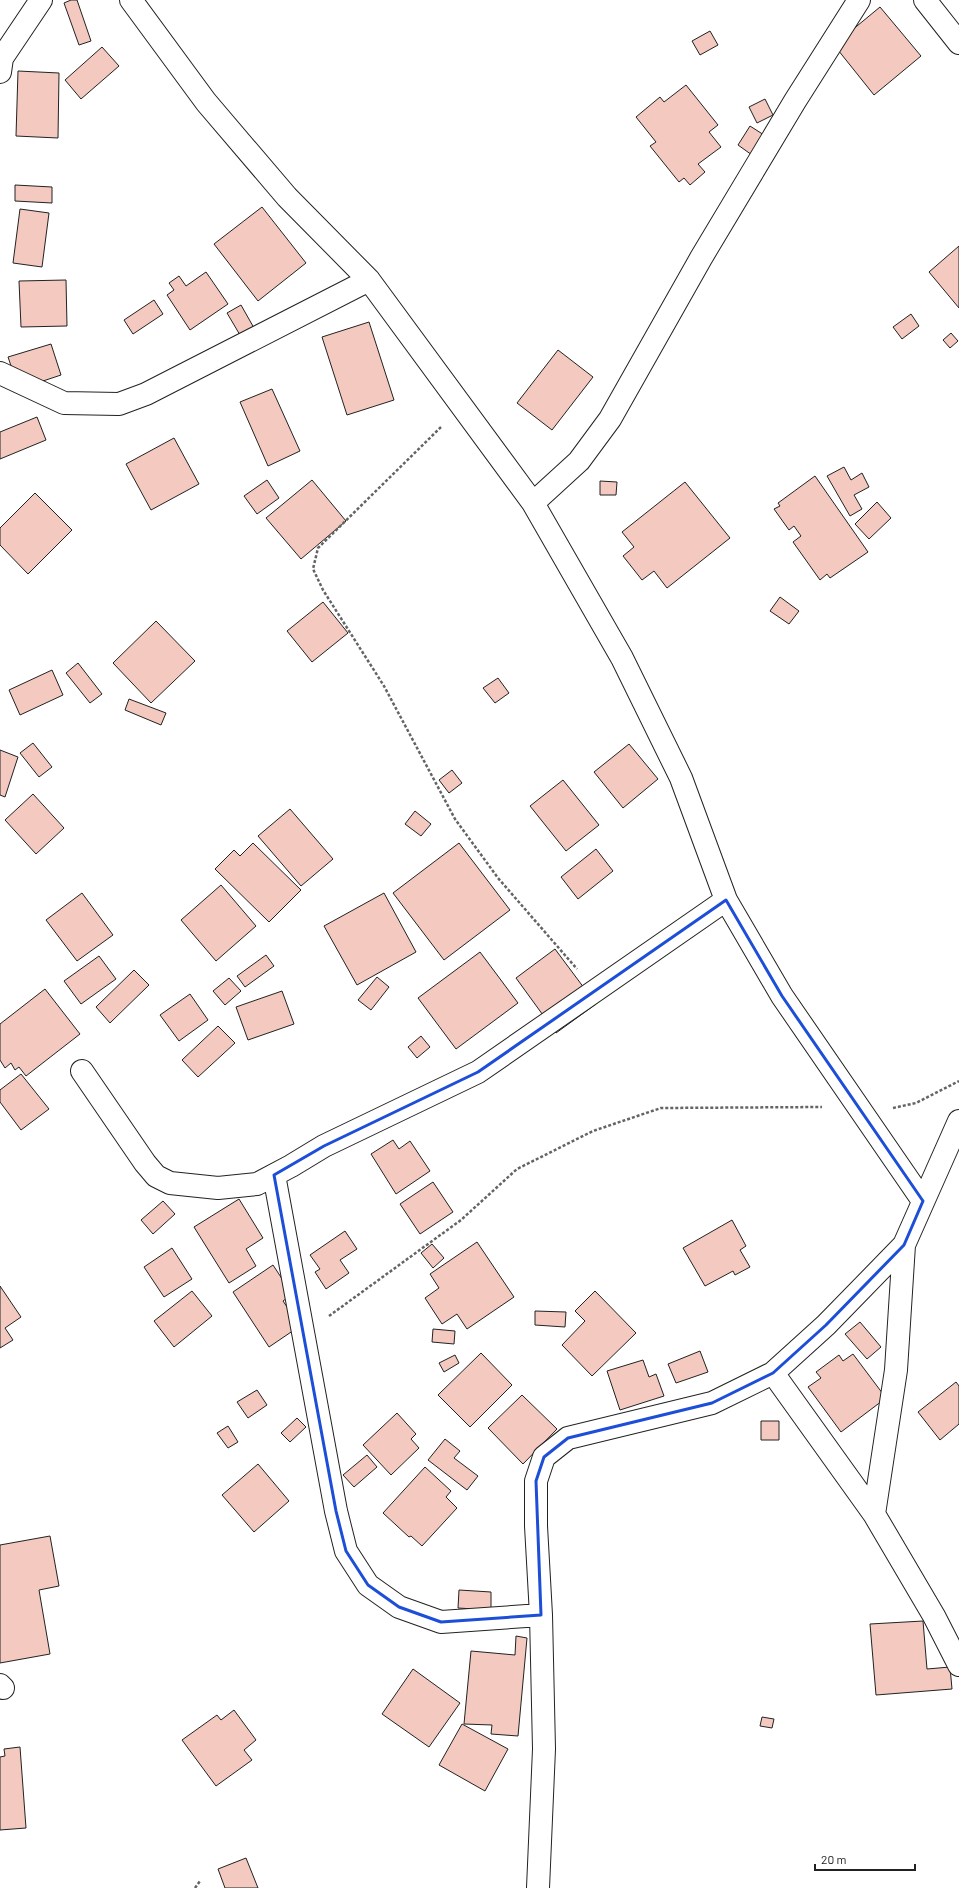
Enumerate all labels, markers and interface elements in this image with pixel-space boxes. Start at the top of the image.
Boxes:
scale bar [815,1846,915,1872]
text: 20 m [821,1852,847,1866]

